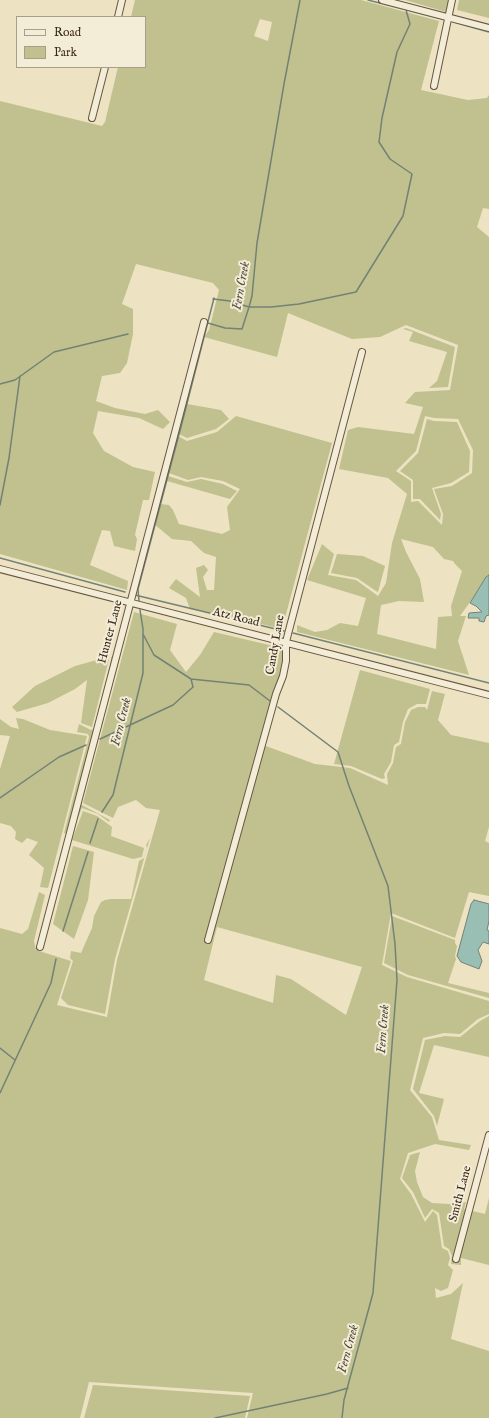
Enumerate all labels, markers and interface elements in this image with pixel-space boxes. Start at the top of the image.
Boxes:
legend [16,16,146,68]
text: Road [54,25,81,40]
text: Park [54,45,77,60]
water label: Fern Creek [230,260,254,312]
street label: Hunter Lane [96,599,126,665]
street label: Atz Road [211,605,261,631]
street label: Candy Lane [264,614,288,676]
water label: Fern Creek [108,696,136,748]
water label: Fern Creek [375,1004,393,1054]
street label: Smith Lane [447,1164,475,1224]
water label: Fern Creek [335,1323,363,1375]

